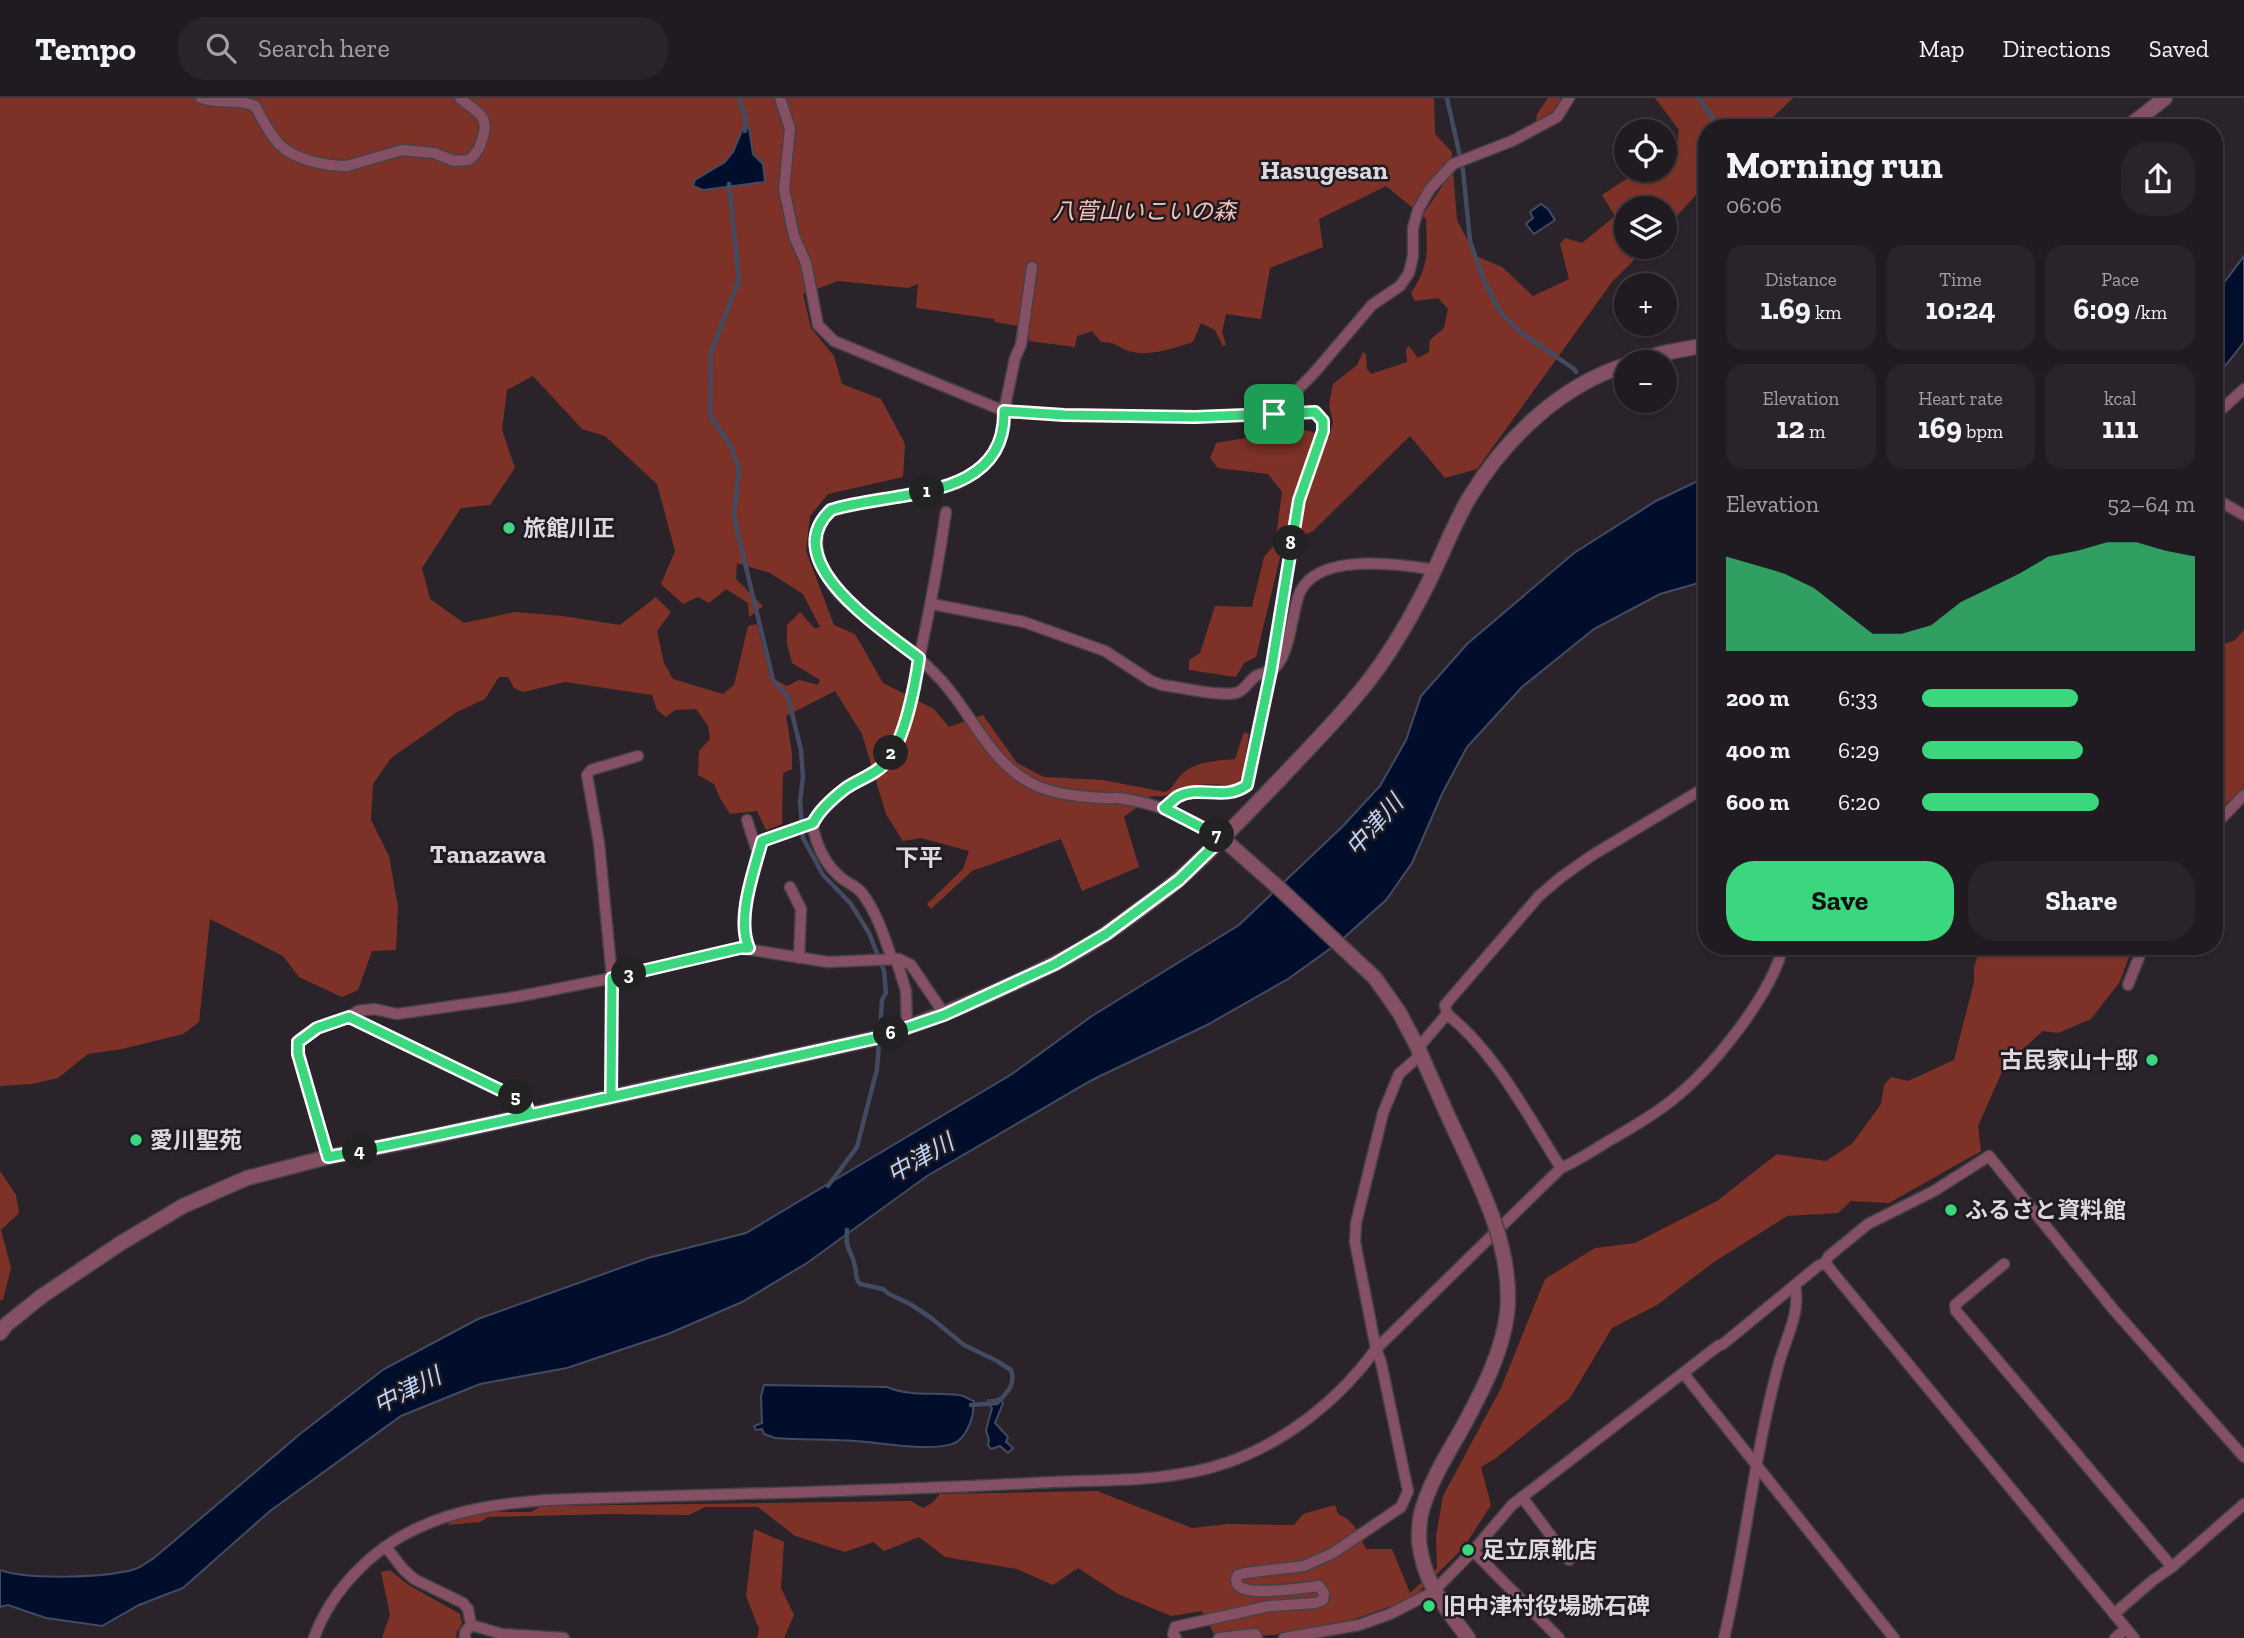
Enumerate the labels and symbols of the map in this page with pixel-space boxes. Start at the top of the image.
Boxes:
district label: Hasugesan [1260,154,1388,186]
park label: 八菅山いこいの森 [1052,197,1238,225]
pin [1244,384,1304,444]
pin: 1 [909,474,944,508]
place label: 旅館川正 [523,514,615,542]
marker: 旅館川正 [501,520,517,536]
pin: 8 [1274,526,1308,560]
pin: 2 [874,736,908,770]
water label: 中津川 [1339,786,1411,861]
pin: 7 [1200,818,1234,852]
district label: Tanazawa [430,838,546,870]
district label: 下平 [895,843,943,872]
pin: 3 [612,956,646,992]
pin: 6 [874,1016,908,1051]
place label: 古民家山十邸 [2000,1046,2138,1074]
marker: 古民家山十邸 [2144,1052,2160,1068]
pin: 5 [498,1080,534,1114]
place label: 愛川聖苑 [150,1126,242,1154]
water label: 中津川 [882,1126,961,1189]
marker: 愛川聖苑 [128,1132,144,1148]
pin: 4 [342,1134,378,1168]
place label: ふるさと資料館 [1965,1196,2126,1224]
marker: ふるさと資料館 [1943,1202,1959,1218]
water label: 中津川 [368,1359,448,1419]
place label: 足立原靴店 [1482,1536,1597,1564]
marker: 足立原靴店 [1460,1542,1476,1558]
place label: 旧中津村役場跡石碑 [1443,1592,1650,1620]
marker: 旧中津村役場跡石碑 [1421,1598,1437,1614]

